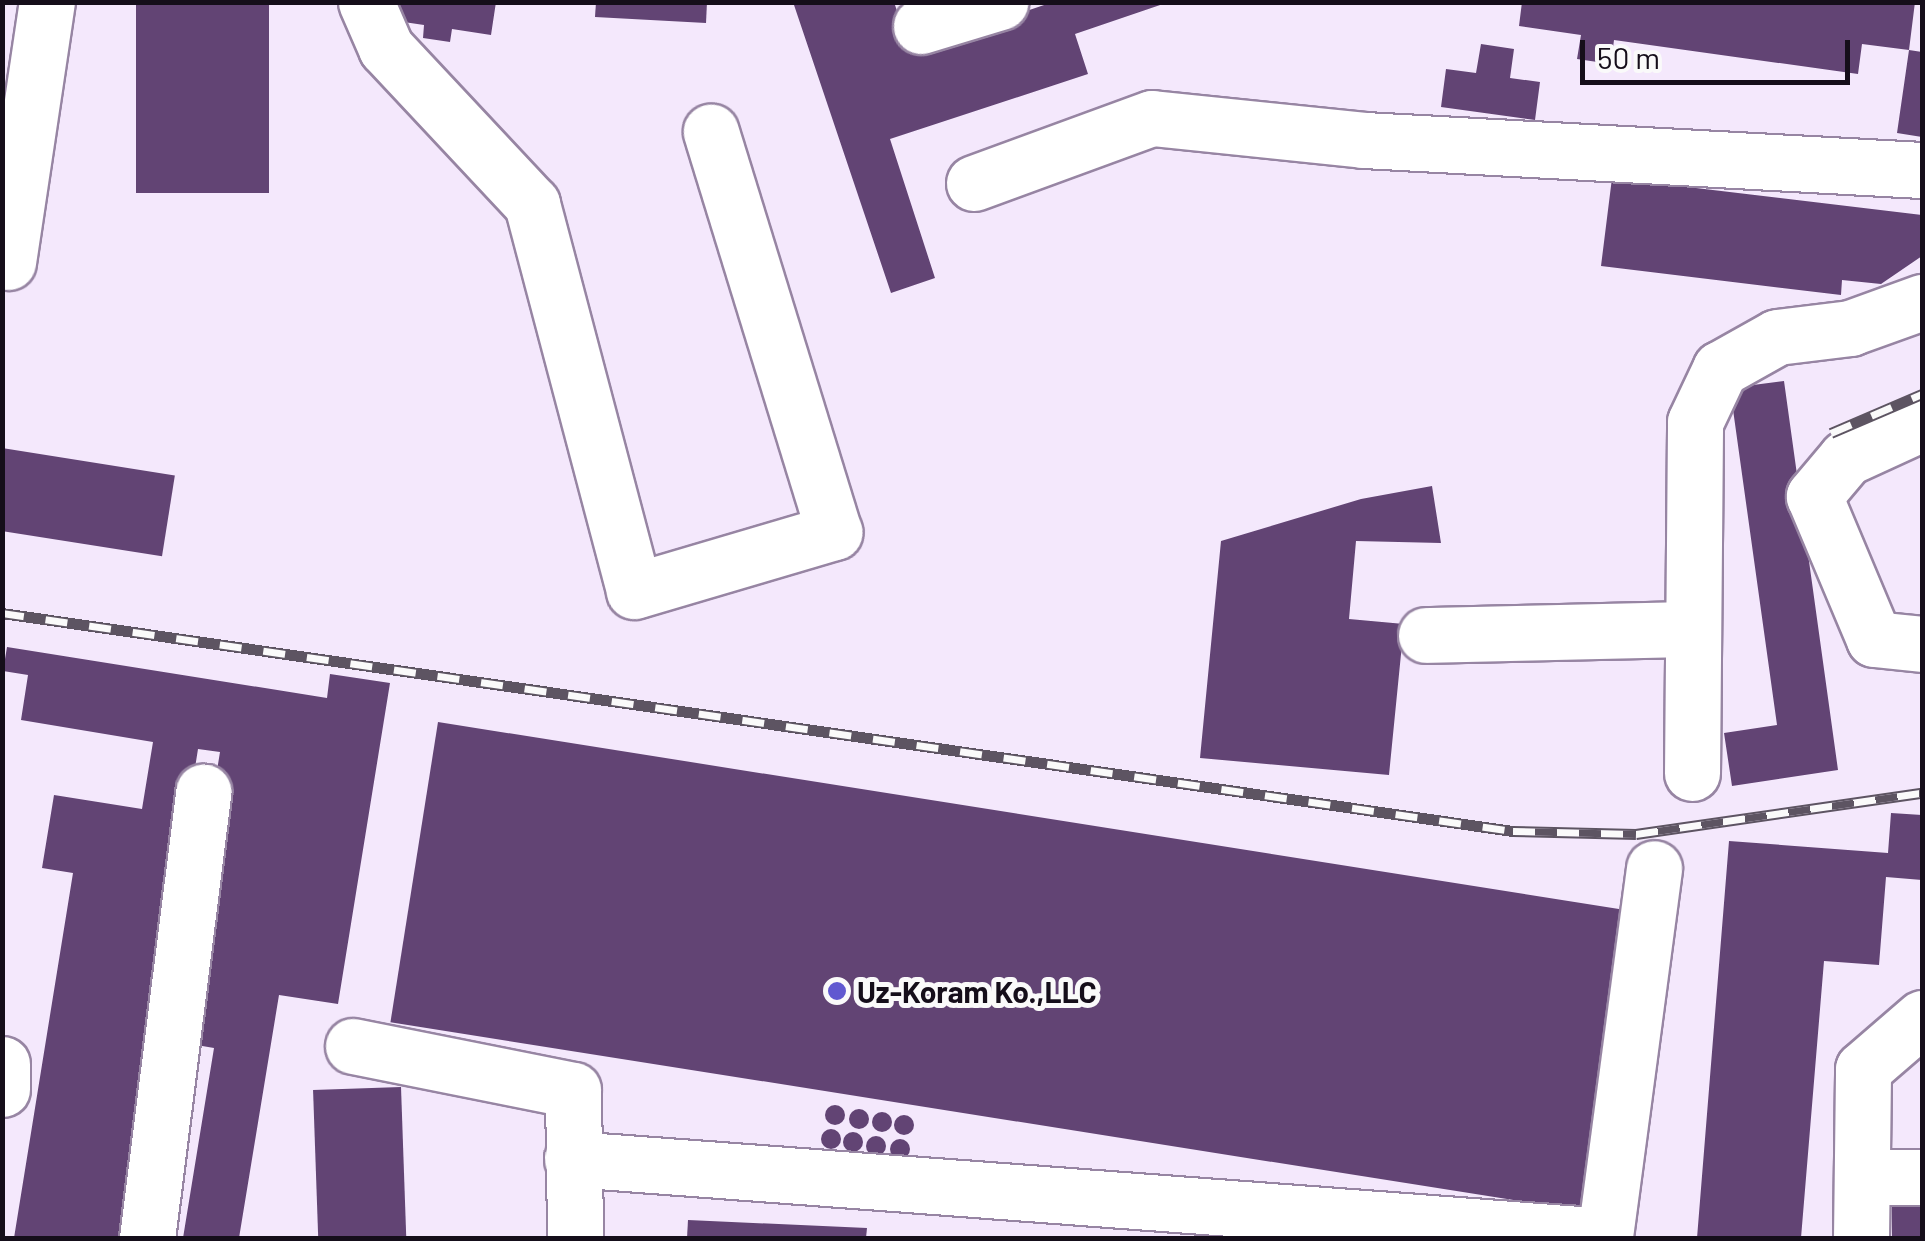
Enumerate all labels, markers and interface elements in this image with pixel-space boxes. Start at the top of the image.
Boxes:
scale bar [1585,20,1855,82]
text: 50 m [1597,39,1660,75]
place label: Uz-Koram Ko.,LLC [857,973,1097,1009]
marker: Uz-Koram Ko.,LLC [826,980,848,1002]

